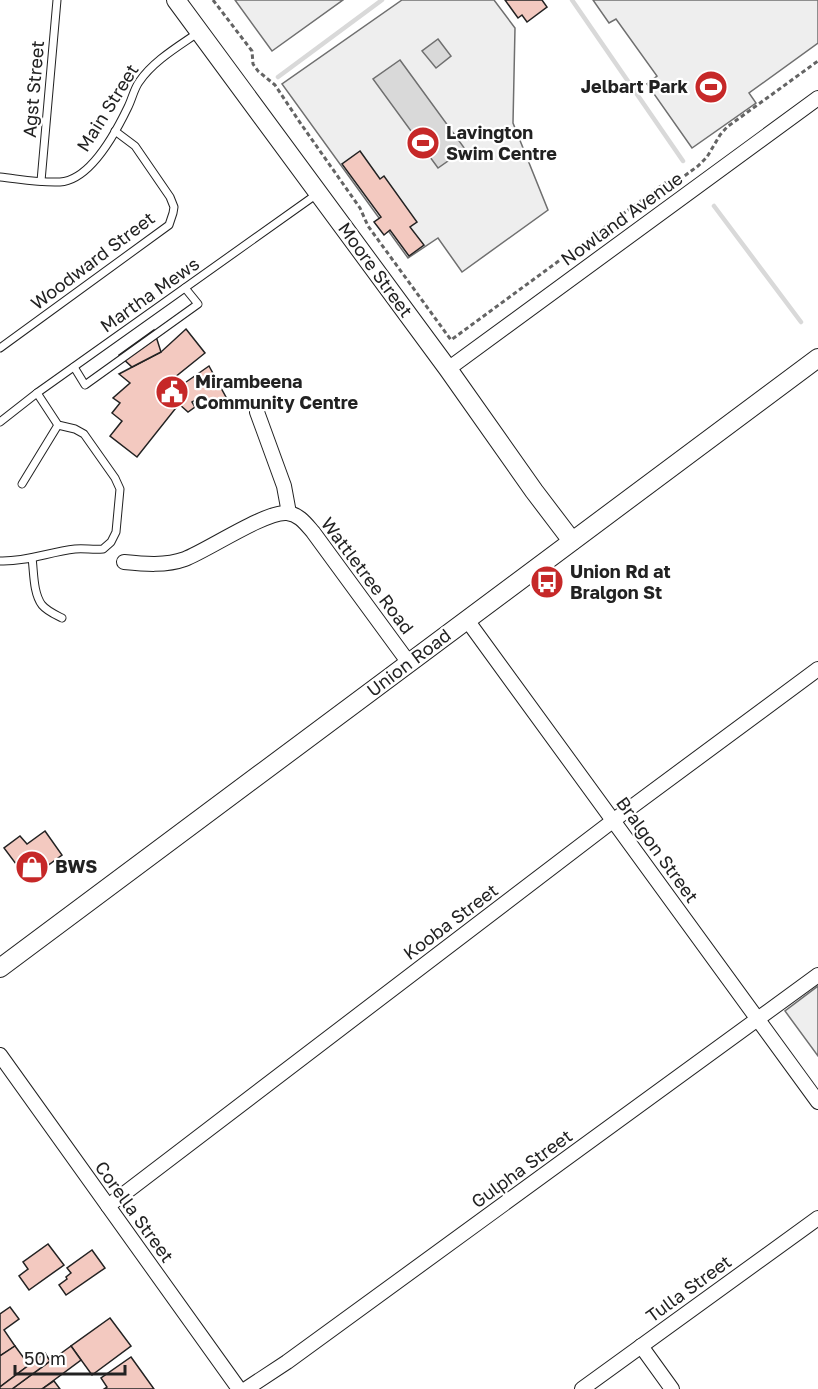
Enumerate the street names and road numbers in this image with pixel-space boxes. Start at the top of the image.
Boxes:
street label: Agst Street [18,39,48,138]
street label: Main Street [72,60,143,155]
street label: Nowland Avenue [556,167,687,270]
street label: Woodward Street [26,206,159,314]
street label: Moore Street [334,218,418,321]
street label: Martha Mews [96,252,203,336]
street label: Wattletree Road [317,513,419,638]
street label: Union Road [362,623,455,701]
street label: Bralgon Street [612,792,704,907]
street label: Kooba Street [399,879,502,964]
street label: Gulpha Street [467,1124,576,1212]
street label: Corella Street [91,1156,179,1266]
street label: Tulla Street [642,1250,735,1326]

